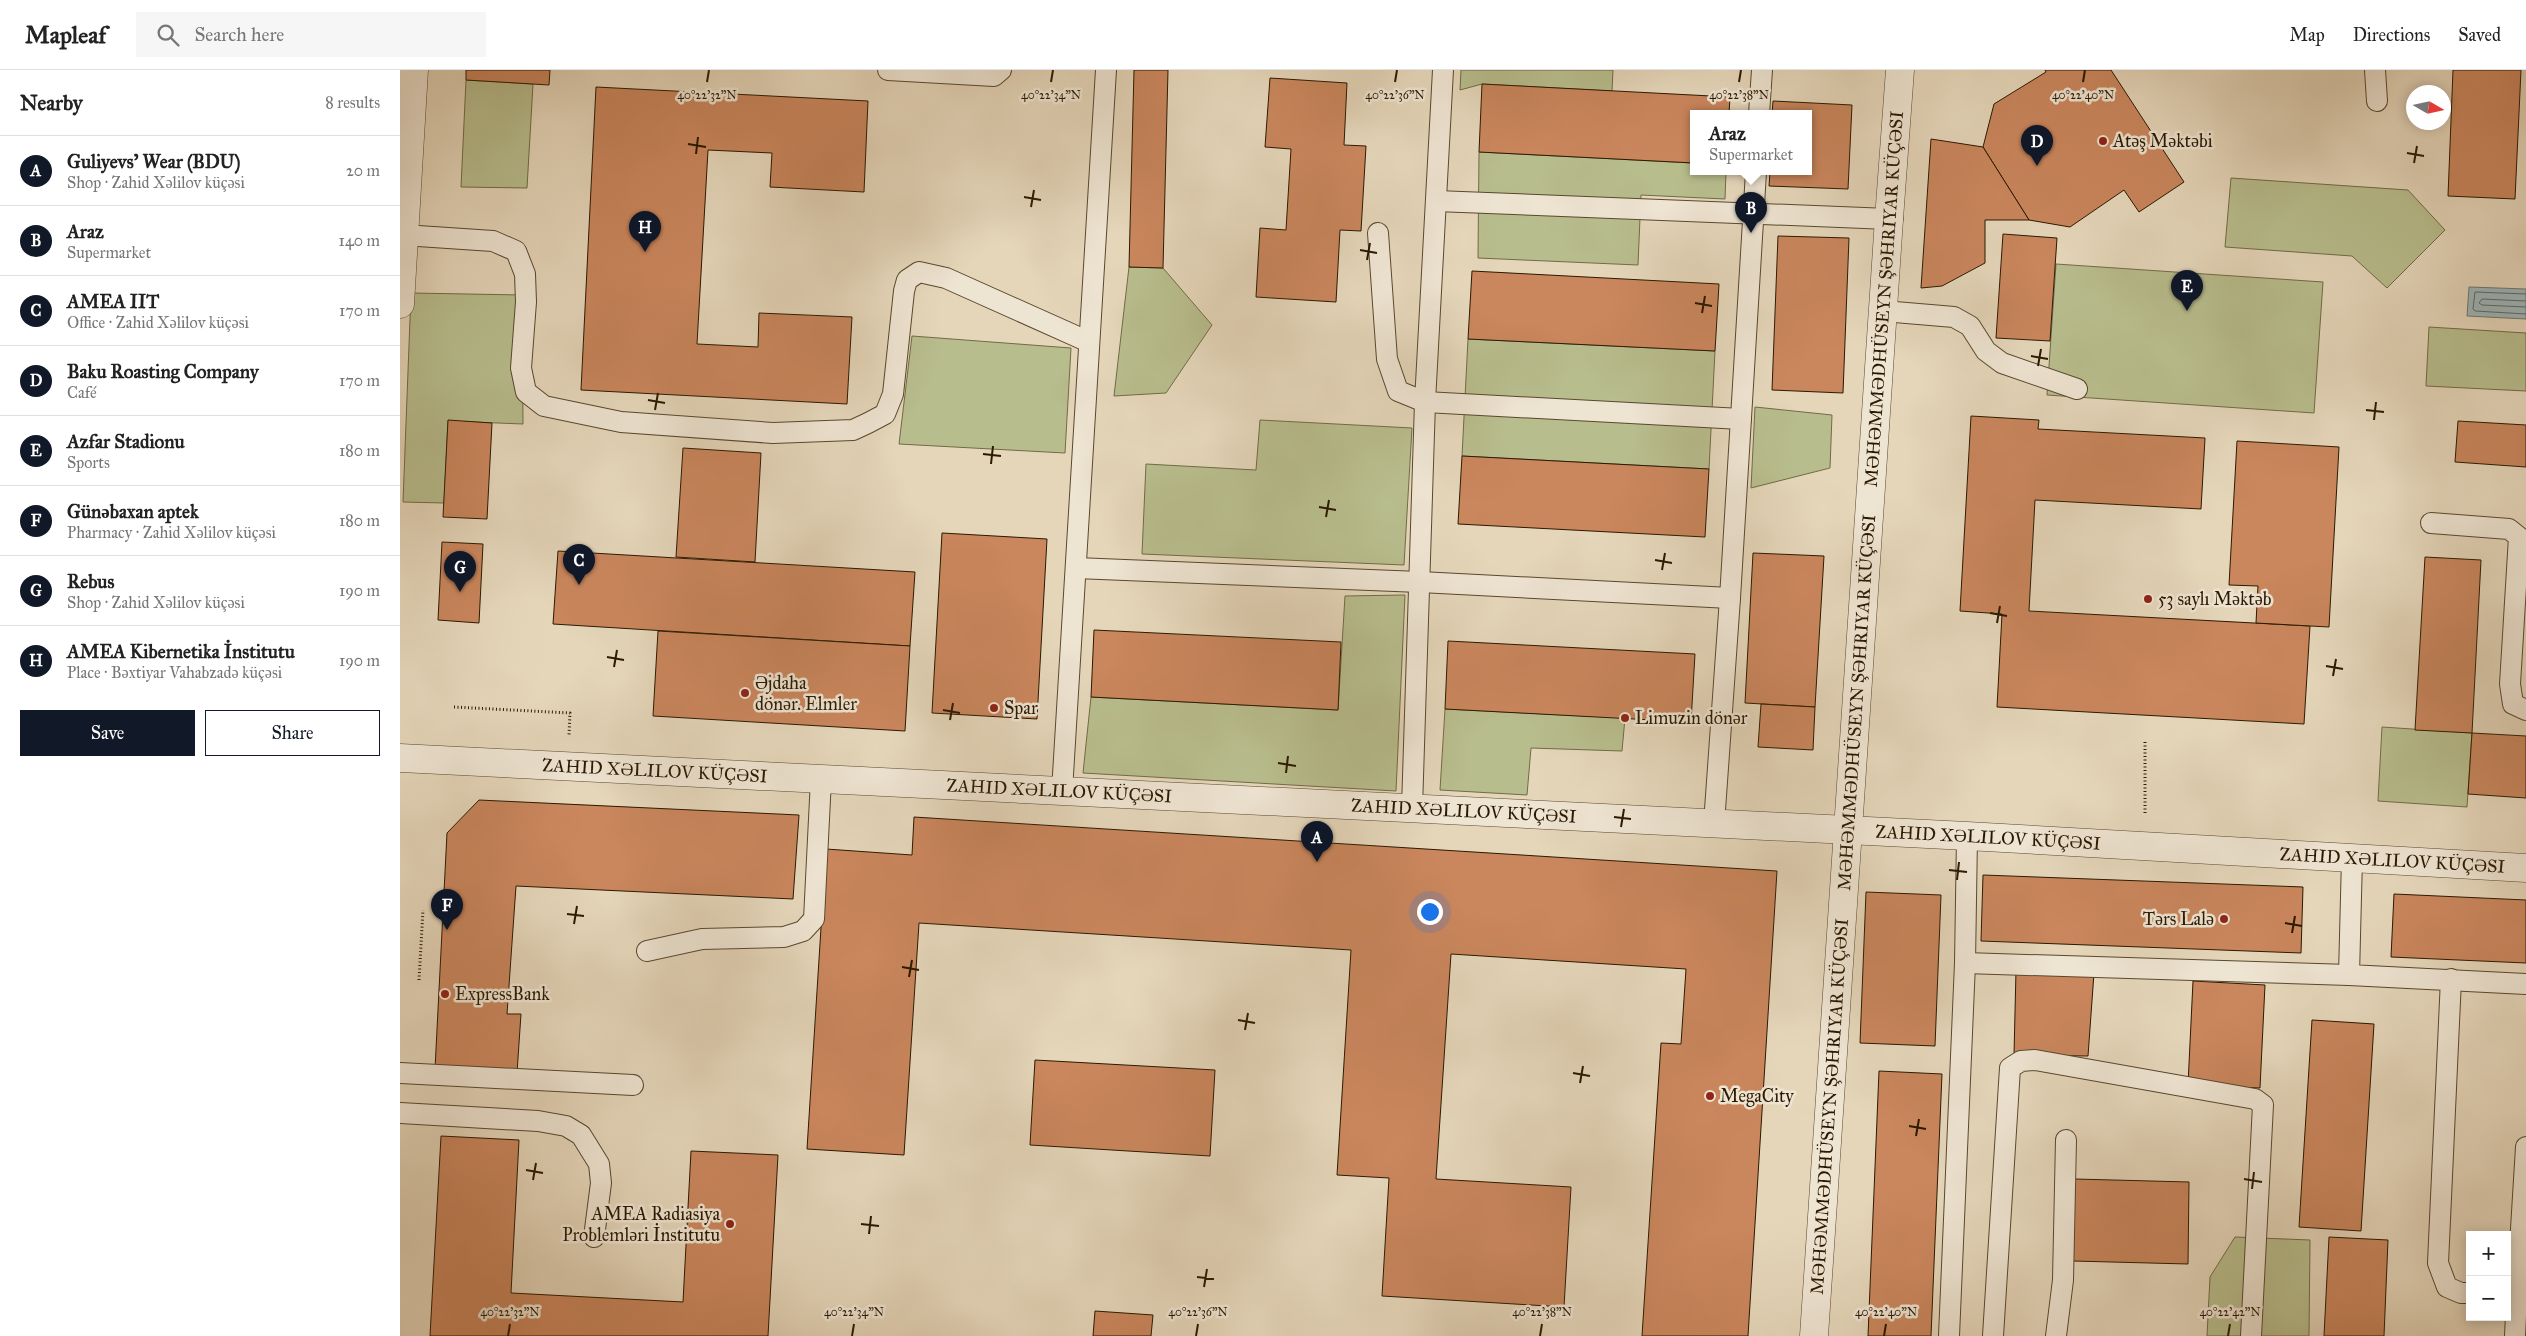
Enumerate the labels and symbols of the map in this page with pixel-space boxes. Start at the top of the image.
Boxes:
north arrow [2406,85,2451,130]
text: 40°22'32"N [677,88,737,102]
text: 40°22'34"N [1021,88,1081,102]
text: 40°22'36"N [1365,88,1425,102]
text: 40°22'38"N [1709,88,1769,102]
text: 40°22'40"N [2052,88,2114,102]
street label: MƏHƏMMƏDHÜSEYN ŞƏHRIYAR KÜÇƏSI [1859,110,1908,488]
pin: D [2021,125,2053,166]
place label: Atəş Məktəbi [2112,130,2213,152]
marker: Atəş Məktəbi [2097,135,2109,147]
pin: B [1735,192,1767,233]
pin: H [629,211,661,252]
pin: E [2171,270,2203,311]
street label: MƏHƏMMƏDHÜSEYN ŞƏHRIYAR KÜÇƏSI [1833,513,1880,891]
pin: C [563,544,595,585]
pin: G [444,551,476,592]
place label: 53 saylı Məktəb [2158,588,2272,610]
marker: 53 saylı Məktəb [2142,593,2154,605]
place label: Əjdaha dönər. Elmler [755,672,857,715]
marker: Əjdaha dönər. Elmler [739,687,751,699]
place label: Spar [1004,697,1038,719]
marker: Spar [988,702,1000,714]
place label: Limuzin dönər [1635,707,1748,729]
marker: Limuzin dönər [1619,712,1631,724]
street label: ZAHID XƏLILOV KÜÇƏSI [541,754,768,787]
street label: ZAHID XƏLILOV KÜÇƏSI [946,774,1173,807]
street label: ZAHID XƏLILOV KÜÇƏSI [1350,794,1577,828]
street label: ZAHID XƏLILOV KÜÇƏSI [1875,820,2102,855]
pin: A [1301,821,1333,862]
street label: ZAHID XƏLILOV KÜÇƏSI [2279,843,2506,878]
pin: F [431,889,463,930]
your location [1417,899,1443,925]
place label: Tərs Lalə [2143,908,2214,930]
marker: Tərs Lalə [2218,913,2230,925]
street label: MƏHƏMMƏDHÜSEYN ŞƏHRIYAR KÜÇƏSI [1806,917,1853,1295]
place label: ExpressBank [455,983,550,1005]
marker: ExpressBank [439,988,451,1000]
place label: MegaCity [1720,1085,1794,1108]
marker: MegaCity [1704,1090,1716,1102]
place label: AMEA Radiasiya Problemləri İnstitutu [562,1203,720,1246]
marker: AMEA Radiasiya Problemləri İnstitutu [724,1218,736,1230]
text: 40°22'32"N [480,1305,540,1319]
text: 40°22'34"N [824,1305,884,1319]
text: 40°22'36"N [1168,1305,1228,1319]
text: 40°22'38"N [1512,1305,1572,1319]
text: 40°22'40"N [1855,1305,1917,1319]
text: 40°22'42"N [2199,1305,2261,1319]

